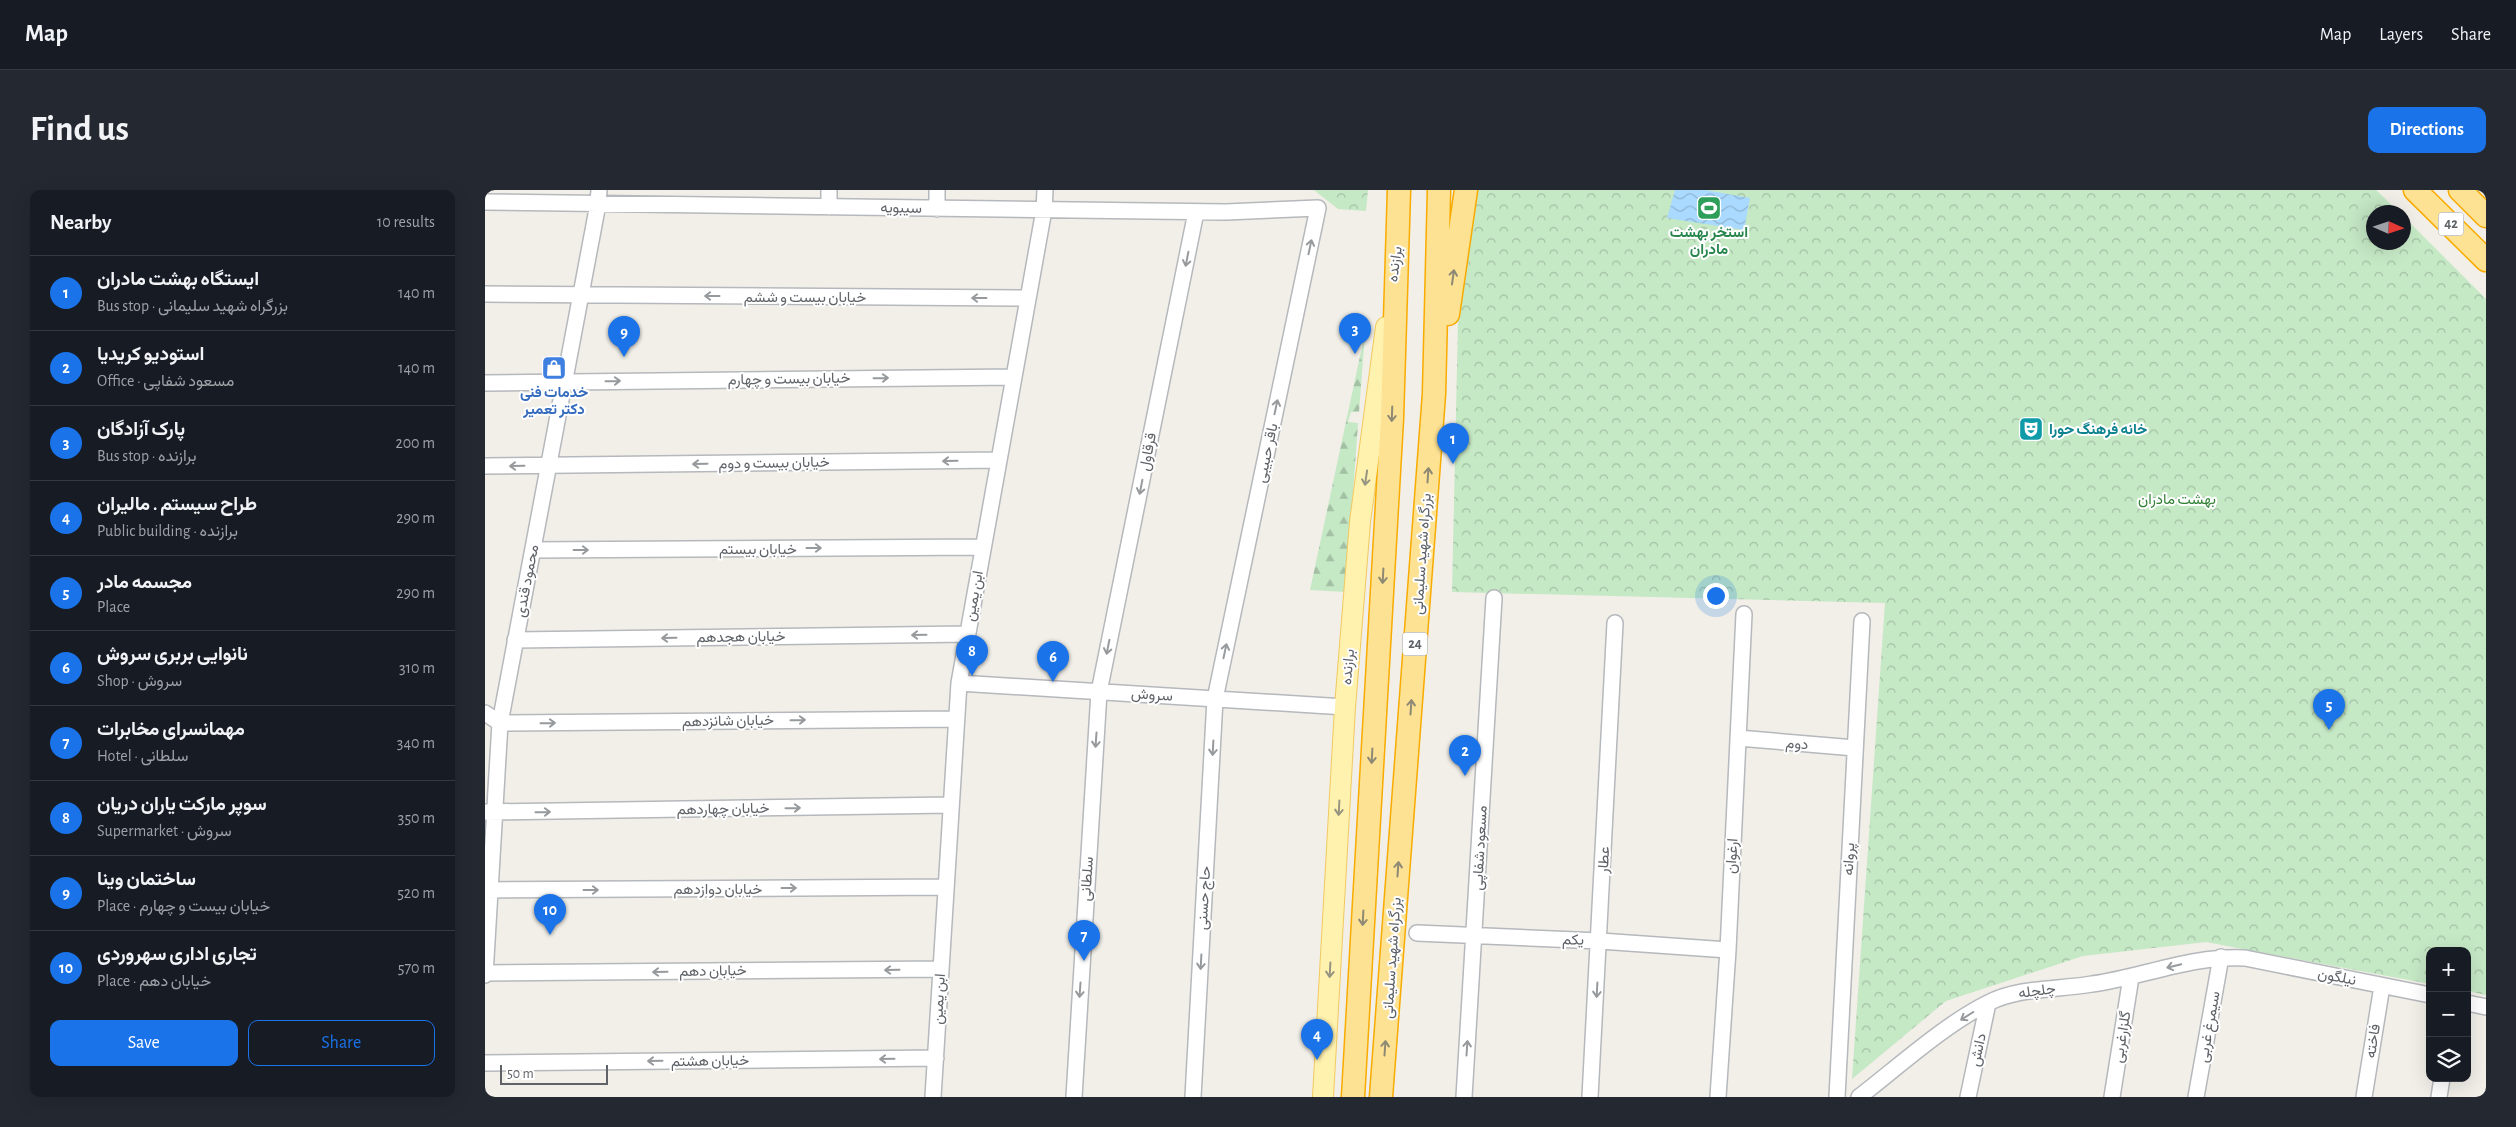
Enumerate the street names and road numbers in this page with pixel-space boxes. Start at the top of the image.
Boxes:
street label: سیبویه [880,200,922,217]
road number: 42 [2439,212,2463,236]
street label: برازنده [1385,245,1406,283]
street label: خیابان بیست و ششم [744,290,866,307]
street label: خیابان بیست و چهارم [727,370,851,390]
street label: باقر حبیبی [1253,422,1283,485]
street label: قرقاول [1137,431,1160,473]
street label: خیابان بیست و دوم [718,455,830,473]
street label: بزرگراه شهید سلیمانی [1410,493,1436,615]
street label: خیابان بیستم [719,542,797,559]
street label: محمود قندی [513,543,543,619]
street label: ابن یمین [962,569,988,623]
street label: خیابان هجدهم [696,629,786,647]
road number: 24 [1403,632,1427,656]
street label: برازنده [1339,648,1358,686]
street label: سروش [1130,686,1174,706]
street label: خیابان شانزدهم [682,713,774,731]
street label: دوم [1785,736,1809,754]
street label: خیابان چهاردهم [676,801,770,819]
street label: مسعود شفاپی [1470,805,1492,891]
street label: ارغوان [1724,838,1741,874]
street label: پروانه [1841,842,1859,876]
street label: عطار [1596,846,1613,875]
street label: سلطانی [1078,856,1098,902]
street label: حاج حسنی [1195,866,1216,930]
street label: خیابان دوازدهم [674,882,762,899]
street label: بزرگراه شهید سلیمانی [1380,897,1406,1019]
street label: یکم [1562,932,1584,950]
street label: خیابان دهم [679,963,747,981]
street label: نیلگون [2316,966,2358,989]
street label: ابن یمین [930,973,950,1025]
street label: چلچله [2017,981,2057,1003]
street label: سیمرغ غربی [2195,990,2226,1064]
street label: گلزارغربی [2110,1010,2136,1064]
street label: فاخته [2363,1023,2383,1059]
street label: دانش [1967,1032,1991,1068]
street label: خیابان هشتم [671,1053,749,1071]

